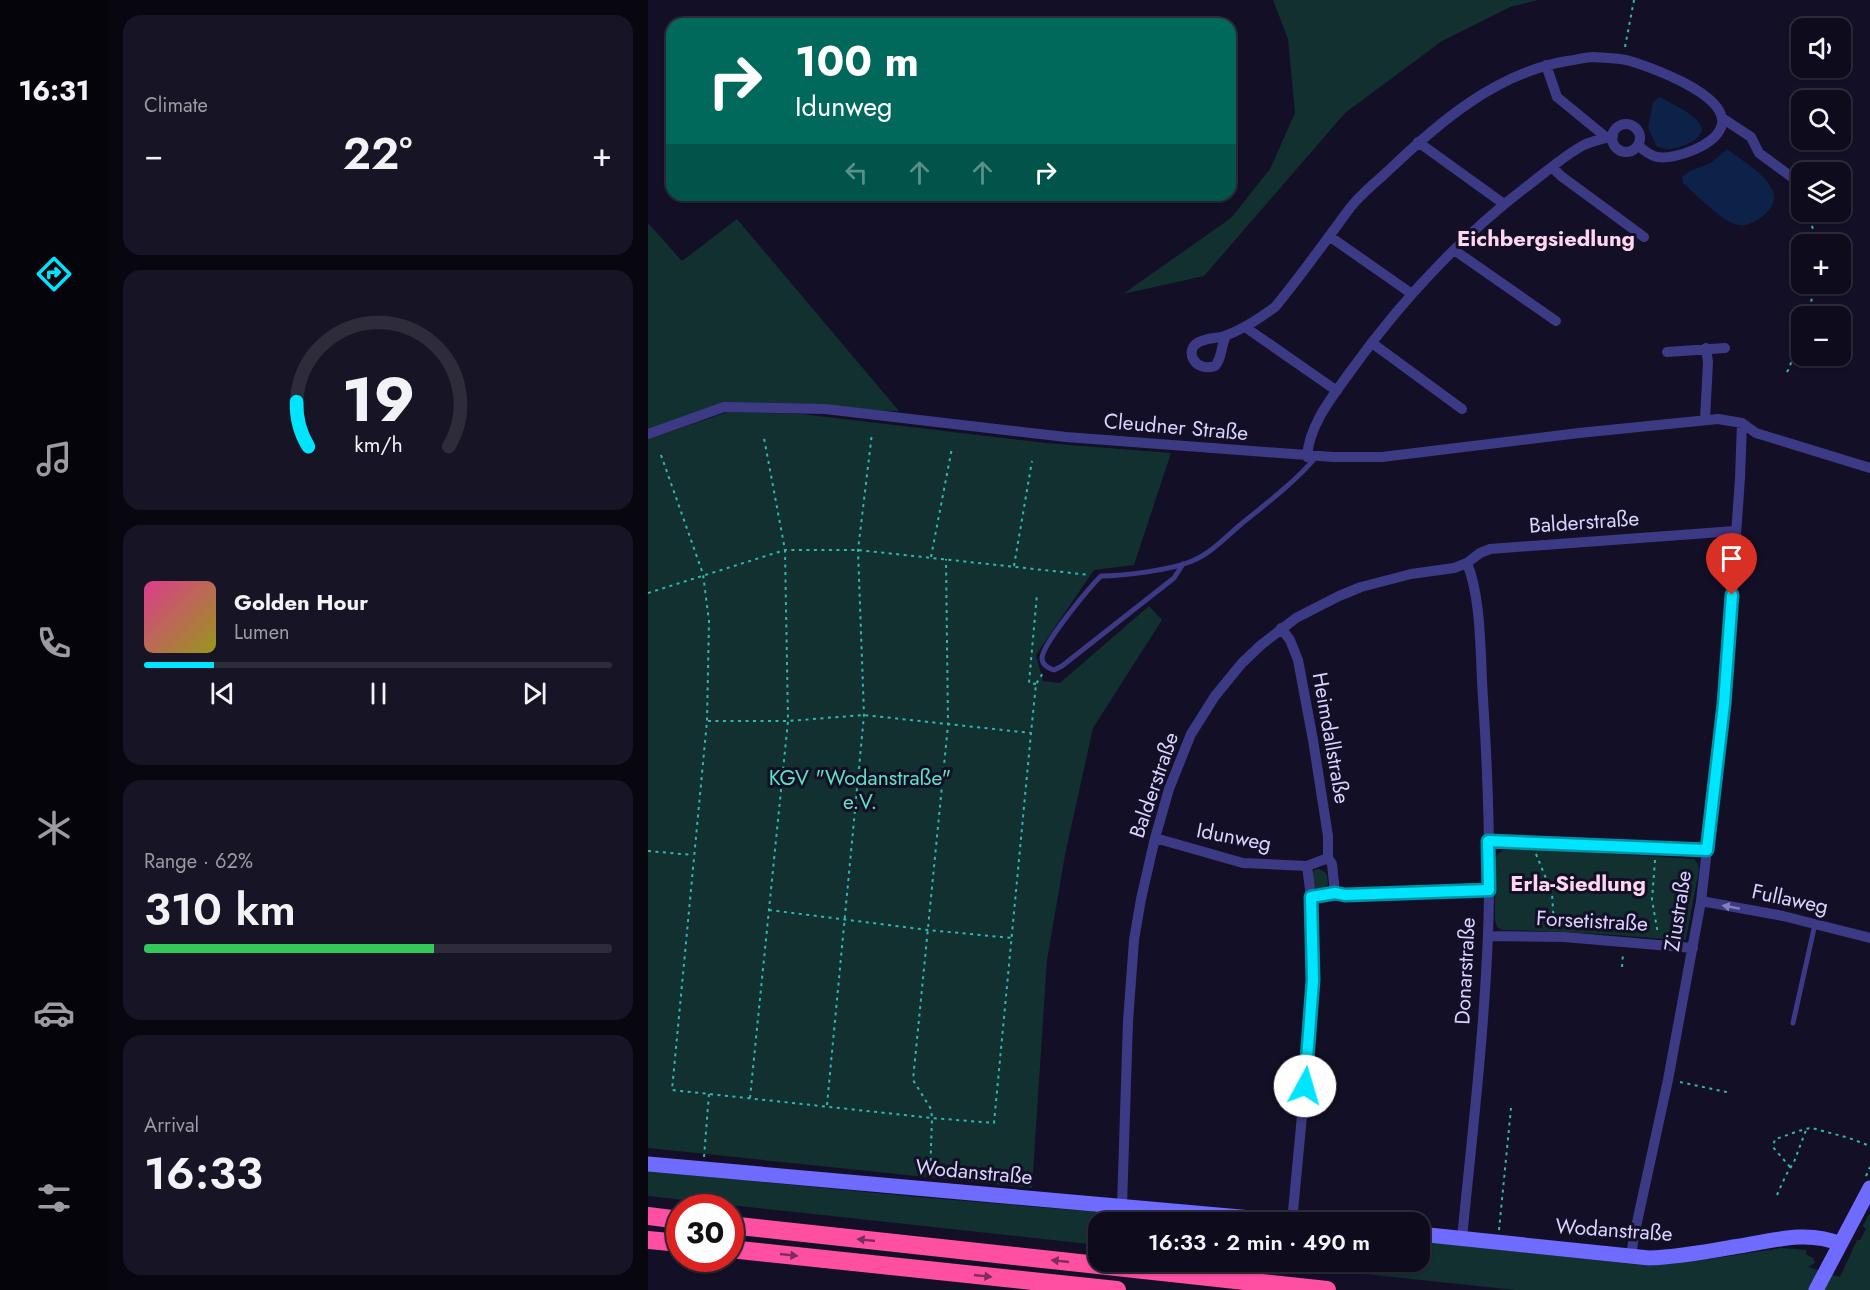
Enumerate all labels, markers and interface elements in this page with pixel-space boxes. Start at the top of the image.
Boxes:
map controls [1791,18,1851,366]
button: sound [1791,18,1851,78]
text: 100 m [795,31,919,92]
icon: right [696,42,774,120]
text: 16:31 [18,71,90,110]
text: Idunweg [795,87,892,126]
button: search [1791,90,1851,150]
text: Climate [144,91,208,120]
text: 22° [343,121,412,186]
text: − [144,131,163,178]
text: + [592,131,612,178]
icon: left [840,156,873,189]
icon: ahead [903,156,936,189]
icon: ahead [966,156,999,189]
icon: right [1029,156,1062,189]
button: layers [1791,162,1851,222]
district label: Eichbergsiedlung [1457,222,1635,254]
button: + [1791,234,1851,294]
icon: directions [33,253,75,295]
button: − [1791,306,1851,366]
text: 19 [341,354,415,444]
street label: Cleudner Straße [1103,406,1250,448]
text: km/h [354,429,402,460]
icon: music [33,438,75,480]
street label: Balderstraße [1528,503,1640,541]
pin [1706,533,1757,595]
icon: arrive [1715,542,1748,575]
text: Golden Hour [234,586,368,618]
text: Lumen [234,618,290,647]
icon: phone [33,622,75,664]
street label: Heimdallstraße [1305,670,1357,806]
icon: previous [206,677,239,710]
icon: pause [362,677,395,710]
icon: next [518,677,551,710]
street label: Balderstraße [1122,728,1186,842]
park label: KGV "Wodanstraße" e.V. [769,763,951,817]
icon: climate [33,807,75,849]
street label: Idunweg [1194,815,1274,859]
text: Range · 62% [144,847,253,876]
district label: Erla-Siedlung [1510,867,1646,899]
street label: Ziustraße [1657,868,1699,954]
street label: Fullaweg [1749,876,1831,922]
text: 310 km [144,877,296,942]
one-way arrow [1722,902,1741,911]
street label: Forsetistraße [1535,903,1649,939]
street label: Donarstraße [1447,916,1483,1025]
icon: car [33,992,75,1034]
position arrow [1273,1054,1337,1118]
text: Arrival [144,1111,199,1140]
text: 16:33 [144,1141,263,1206]
street label: Wodanstraße [914,1152,1034,1192]
icon: filters [33,1177,75,1219]
speed limit sign: 30 [666,1194,744,1272]
street label: Wodanstraße [1555,1211,1674,1249]
text: 16:33 · 2 min · 490 m [1148,1226,1370,1258]
one-way arrow [856,1235,875,1245]
one-way arrow [779,1250,798,1260]
one-way arrow [1050,1256,1069,1266]
one-way arrow [973,1271,992,1281]

